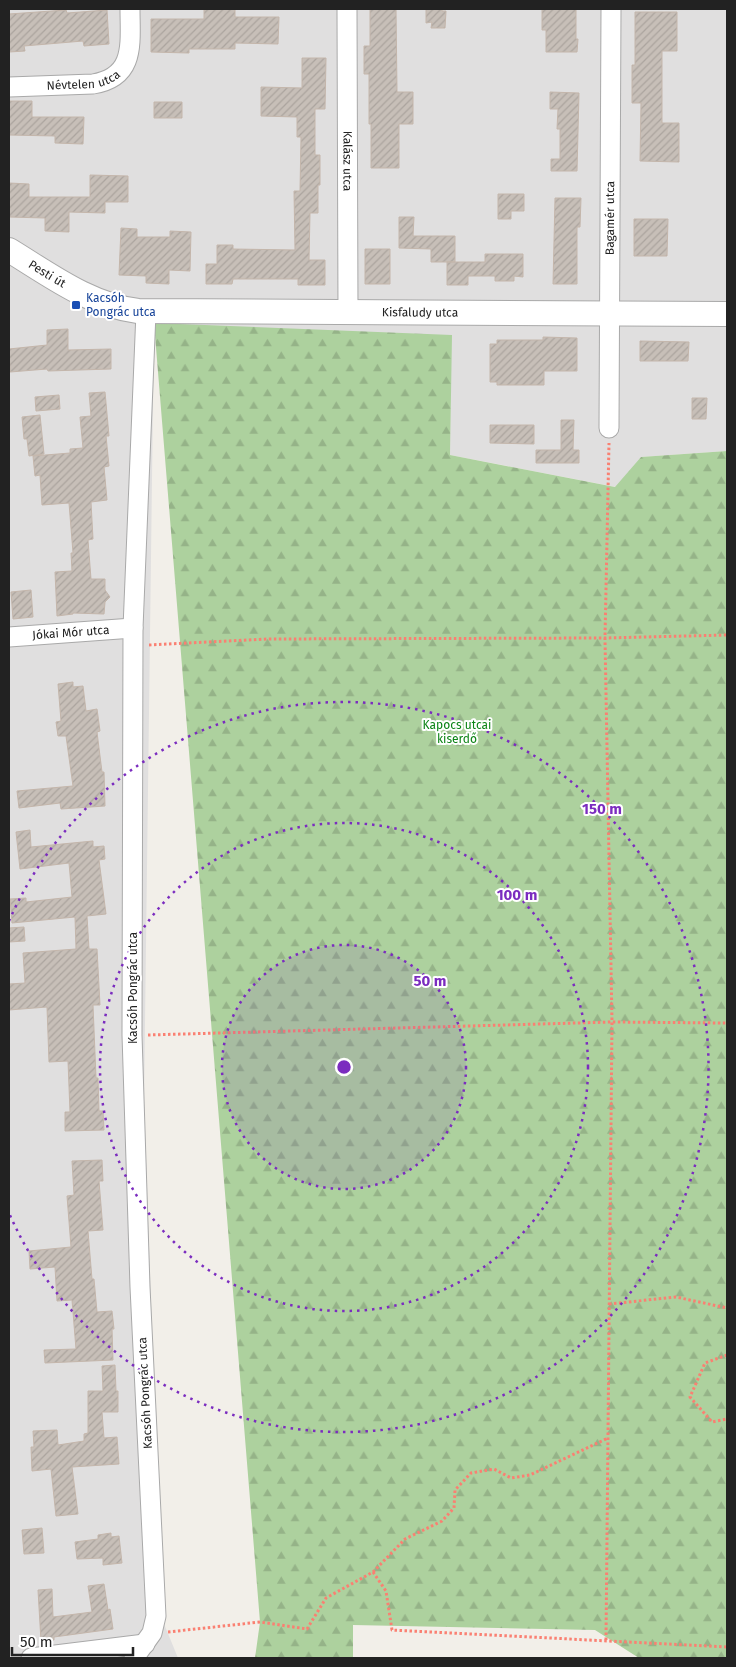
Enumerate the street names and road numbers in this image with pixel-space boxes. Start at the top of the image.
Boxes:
street label: Névtelen utca [46,67,123,93]
street label: Kalász utca [340,131,355,191]
street label: Bagamér utca [603,181,617,255]
street label: Pesti út [26,257,69,291]
street label: Kisfaludy utca [382,305,458,320]
street label: Jókai Mór utca [32,623,110,642]
street label: Kacsóh Pongrác utca [126,932,140,1044]
street label: Kacsóh Pongrác utca [135,1337,155,1449]

